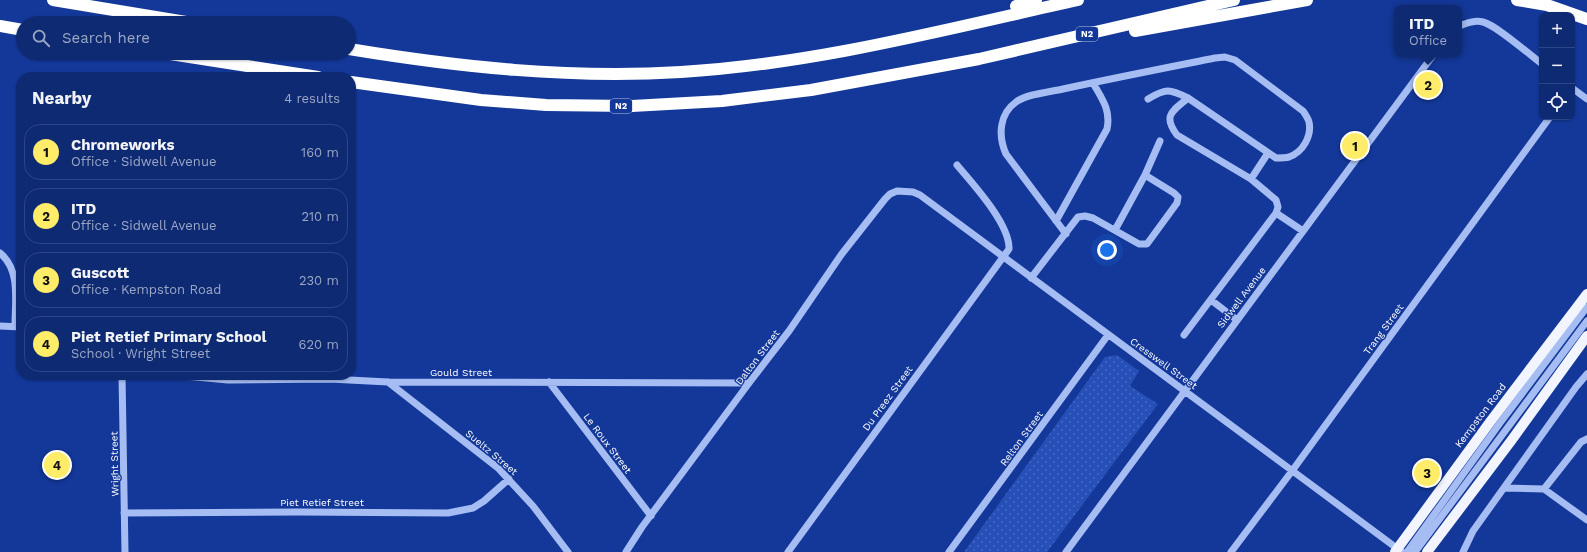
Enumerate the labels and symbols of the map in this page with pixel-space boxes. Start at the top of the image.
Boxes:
road number: N2 [1076,27,1098,41]
pin: 2 [1415,70,1441,100]
road number: N2 [610,99,632,113]
pin: 1 [1342,131,1368,161]
your location [1097,240,1117,260]
street label: Sidwell Avenue [1215,264,1268,330]
street label: Trang Street [1361,301,1406,357]
street label: Dalton Street [733,327,782,387]
street label: Cresswell Street [1128,335,1200,392]
street label: Du Preez Street [860,363,915,433]
street label: Gould Street [430,367,493,378]
street label: Kempston Road [1453,381,1508,449]
street label: Relton Street [998,408,1045,468]
street label: Le Roux Street [581,411,634,476]
street label: Sueltz Street [464,428,520,478]
street label: Wright Street [108,430,121,497]
pin: 4 [44,450,70,480]
pin: 3 [1414,458,1440,488]
street label: Piet Retief Street [280,497,365,508]

